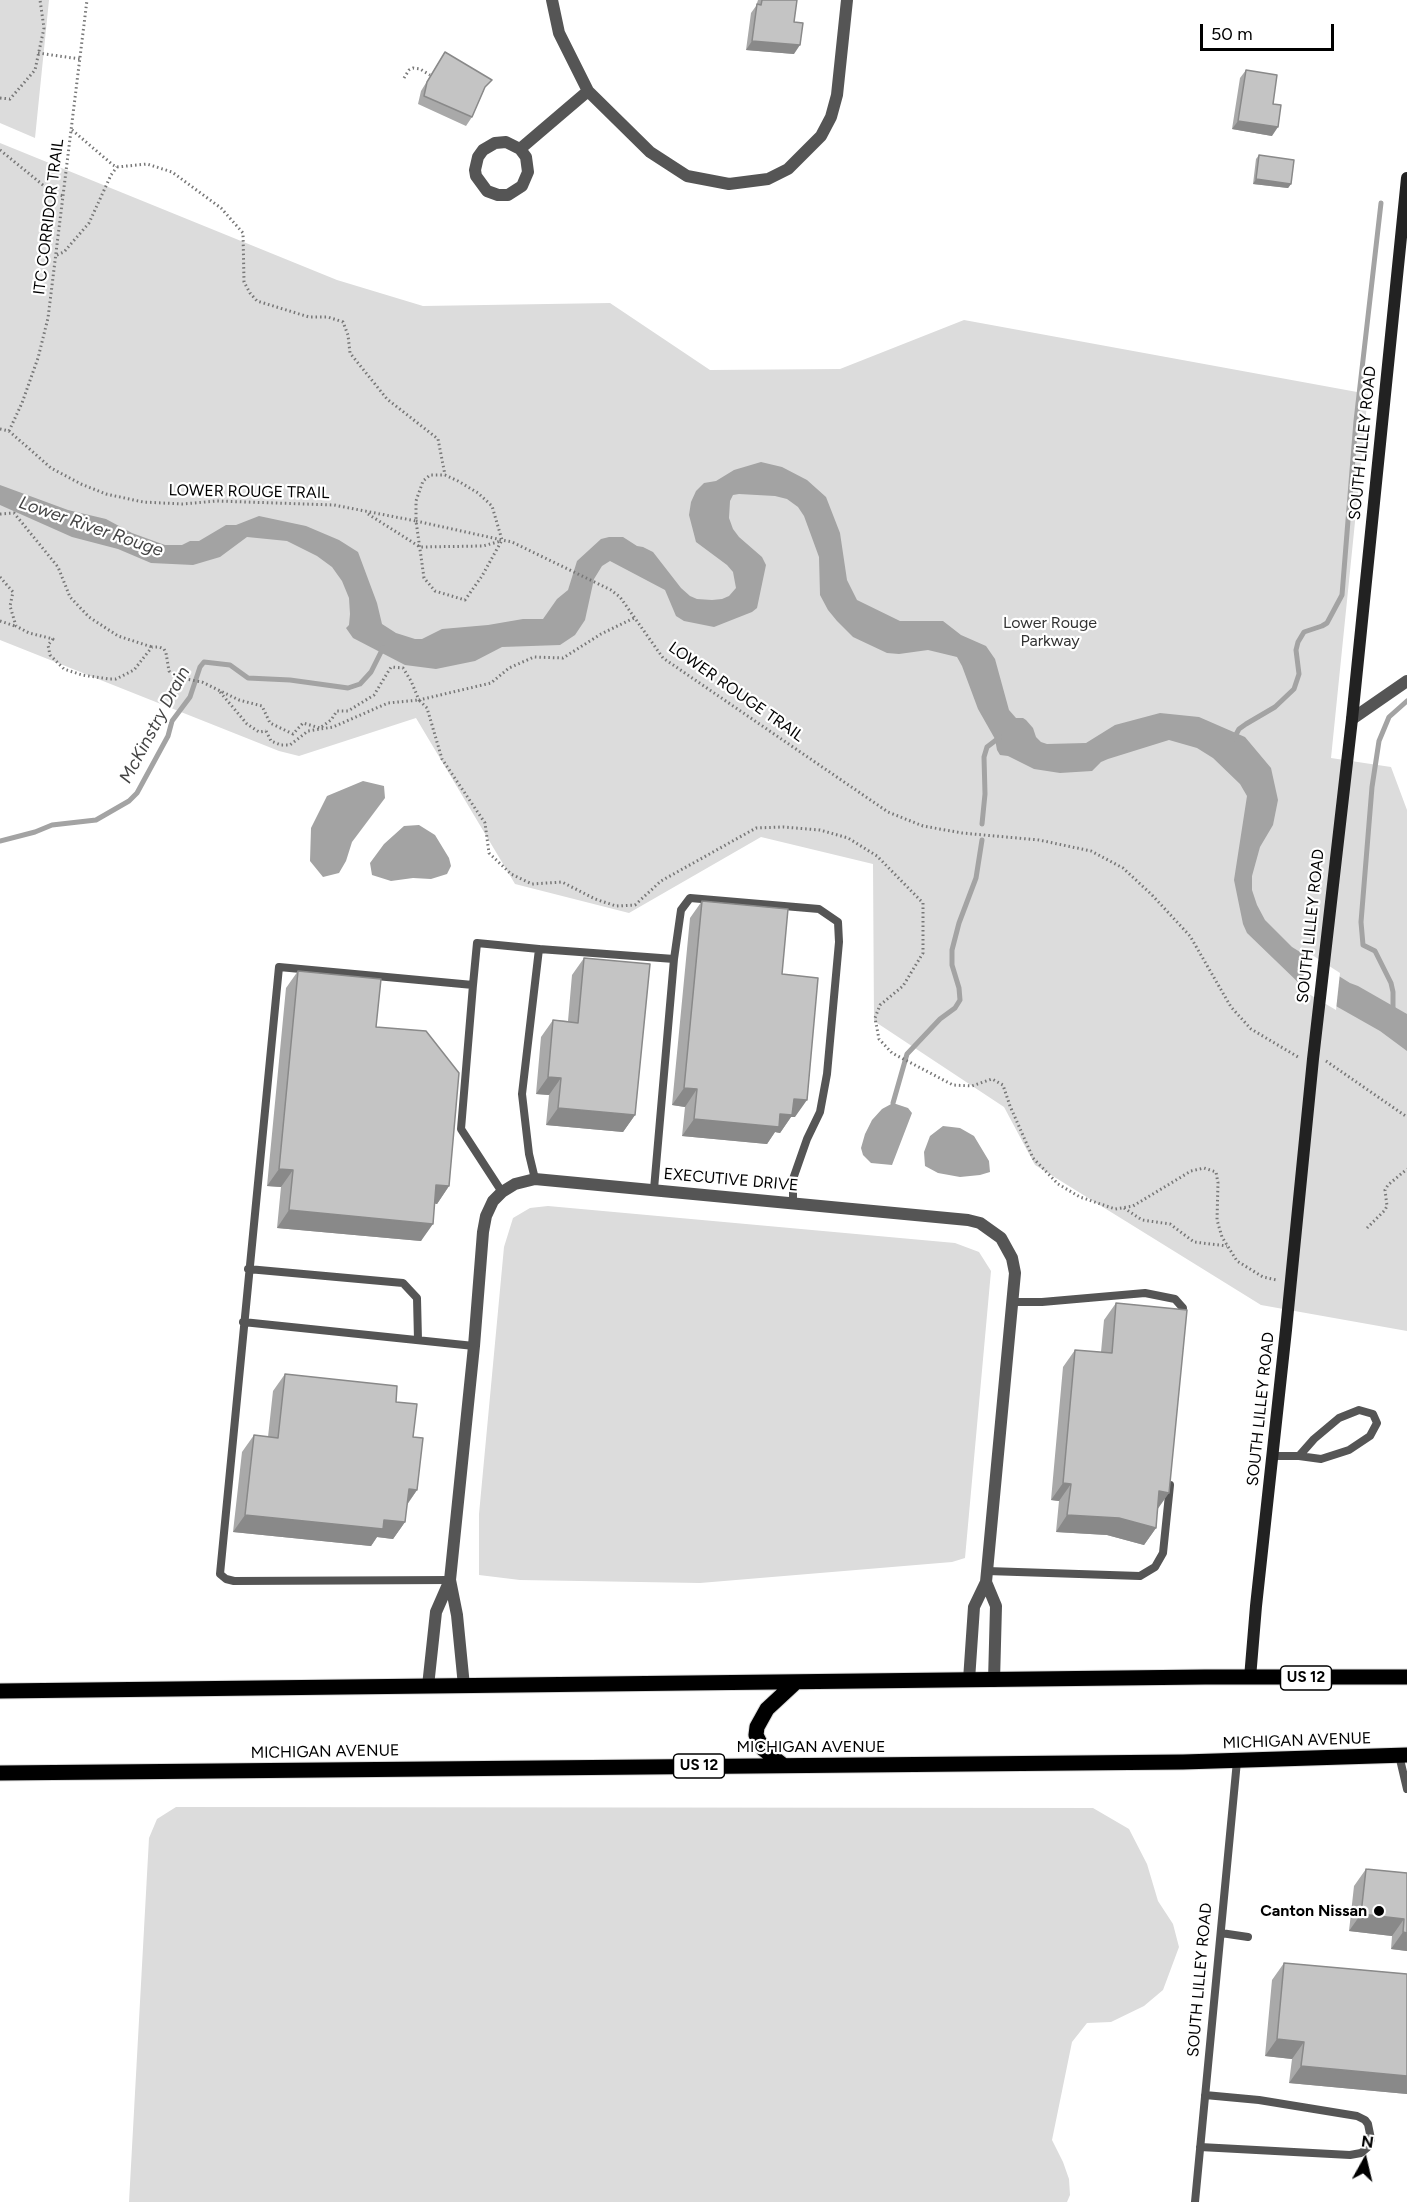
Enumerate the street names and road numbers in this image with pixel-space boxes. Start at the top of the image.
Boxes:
street label: ITC CORRIDOR TRAIL [30,138,68,296]
street label: SOUTH LILLEY ROAD [1345,365,1381,521]
street label: LOWER ROUGE TRAIL [168,481,330,503]
street label: LOWER ROUGE TRAIL [665,638,807,746]
street label: SOUTH LILLEY ROAD [1293,848,1329,1004]
street label: EXECUTIVE DRIVE [663,1165,799,1195]
street label: SOUTH LILLEY ROAD [1243,1331,1279,1487]
road number: US 12 [1280,1666,1332,1690]
street label: MICHIGAN AVENUE [1222,1729,1372,1753]
street label: MICHIGAN AVENUE [737,1737,885,1757]
street label: MICHIGAN AVENUE [250,1741,400,1763]
road number: US 12 [674,1754,724,1778]
street label: SOUTH LILLEY ROAD [1184,1902,1216,2058]

